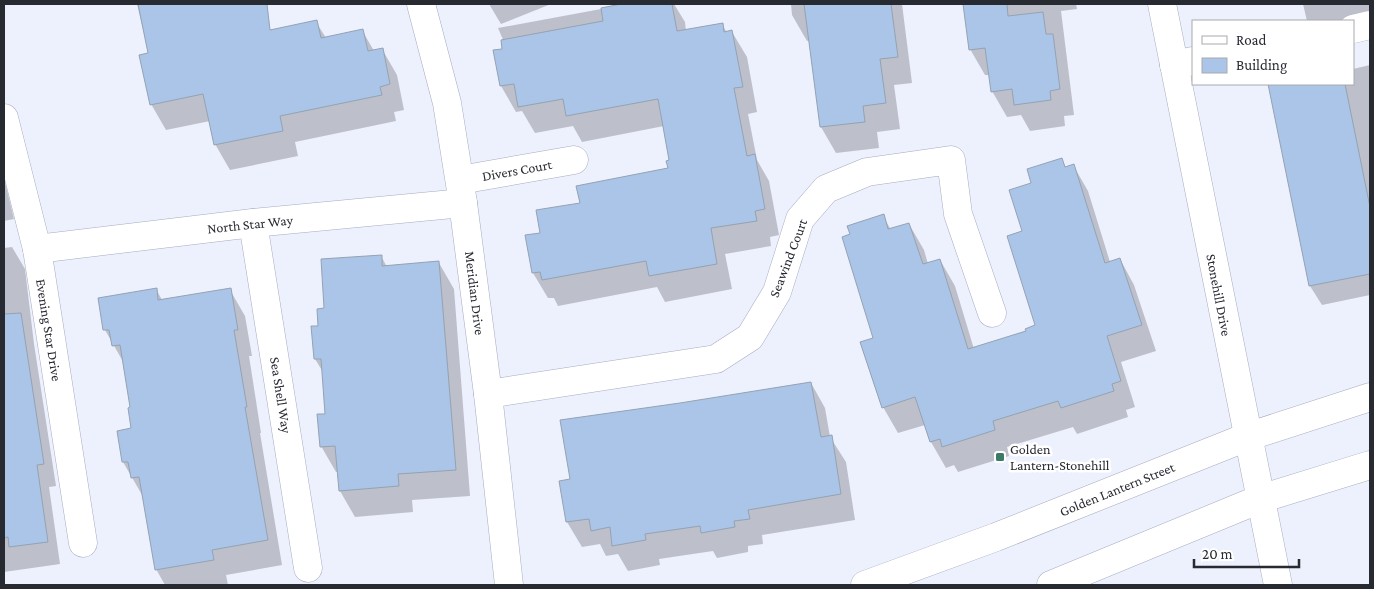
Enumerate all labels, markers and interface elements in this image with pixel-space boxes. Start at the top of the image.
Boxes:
legend [1192,20,1354,85]
text: Road [1236,32,1267,48]
text: Building [1236,57,1287,74]
street label: Divers Court [481,156,554,184]
street label: North Star Way [206,211,294,236]
street label: Seawind Court [766,216,810,300]
street label: Meridian Drive [462,250,488,336]
street label: Stonehill Drive [1203,253,1235,337]
street label: Evening Star Drive [33,278,65,382]
street label: Sea Shell Way [267,356,295,435]
place label: Golden Lantern-Stonehill [1010,441,1110,473]
marker: Golden Lantern-Stonehill [994,451,1006,463]
street label: Golden Lantern Street [1057,458,1177,519]
scale bar [1194,536,1299,568]
text: 20 m [1202,546,1233,562]

